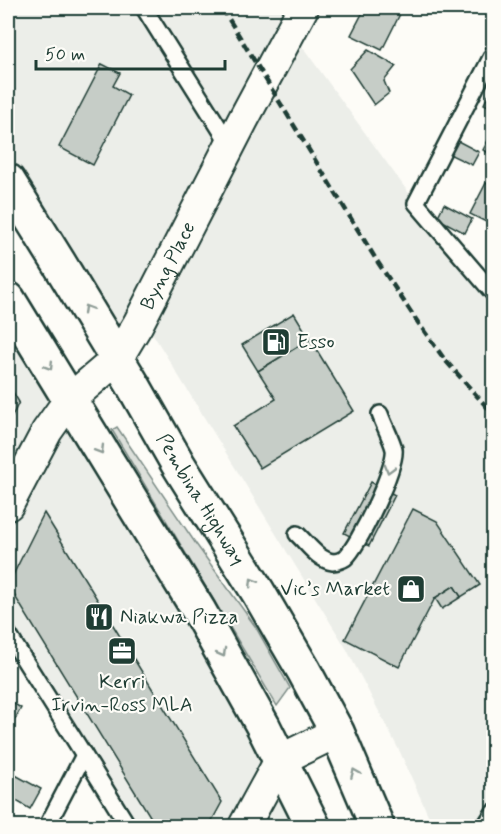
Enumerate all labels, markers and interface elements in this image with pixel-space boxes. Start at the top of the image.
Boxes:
scale bar [36,33,225,71]
text: 50 m [45,43,85,67]
street label: Byng Place [134,217,202,315]
one-way arrow [82,305,94,315]
fuel station icon: Esso [260,326,292,358]
place label: Esso [297,329,335,356]
one-way arrow [42,360,54,370]
street label: Pembina Highway [150,428,251,570]
one-way arrow [93,444,105,454]
one-way arrow [384,463,396,474]
shop icon: Vic’s Market [395,573,427,605]
place label: Vic’s Market [280,576,390,603]
one-way arrow [248,578,260,588]
restaurant icon: Niakwa Pizza [83,601,115,633]
place label: Niakwa Pizza [120,604,238,631]
office icon: Kerri Irvin-Ross MLA [106,635,138,667]
one-way arrow [215,647,226,657]
place label: Kerri Irvin-Ross MLA [51,669,193,719]
one-way arrow [350,768,362,779]

